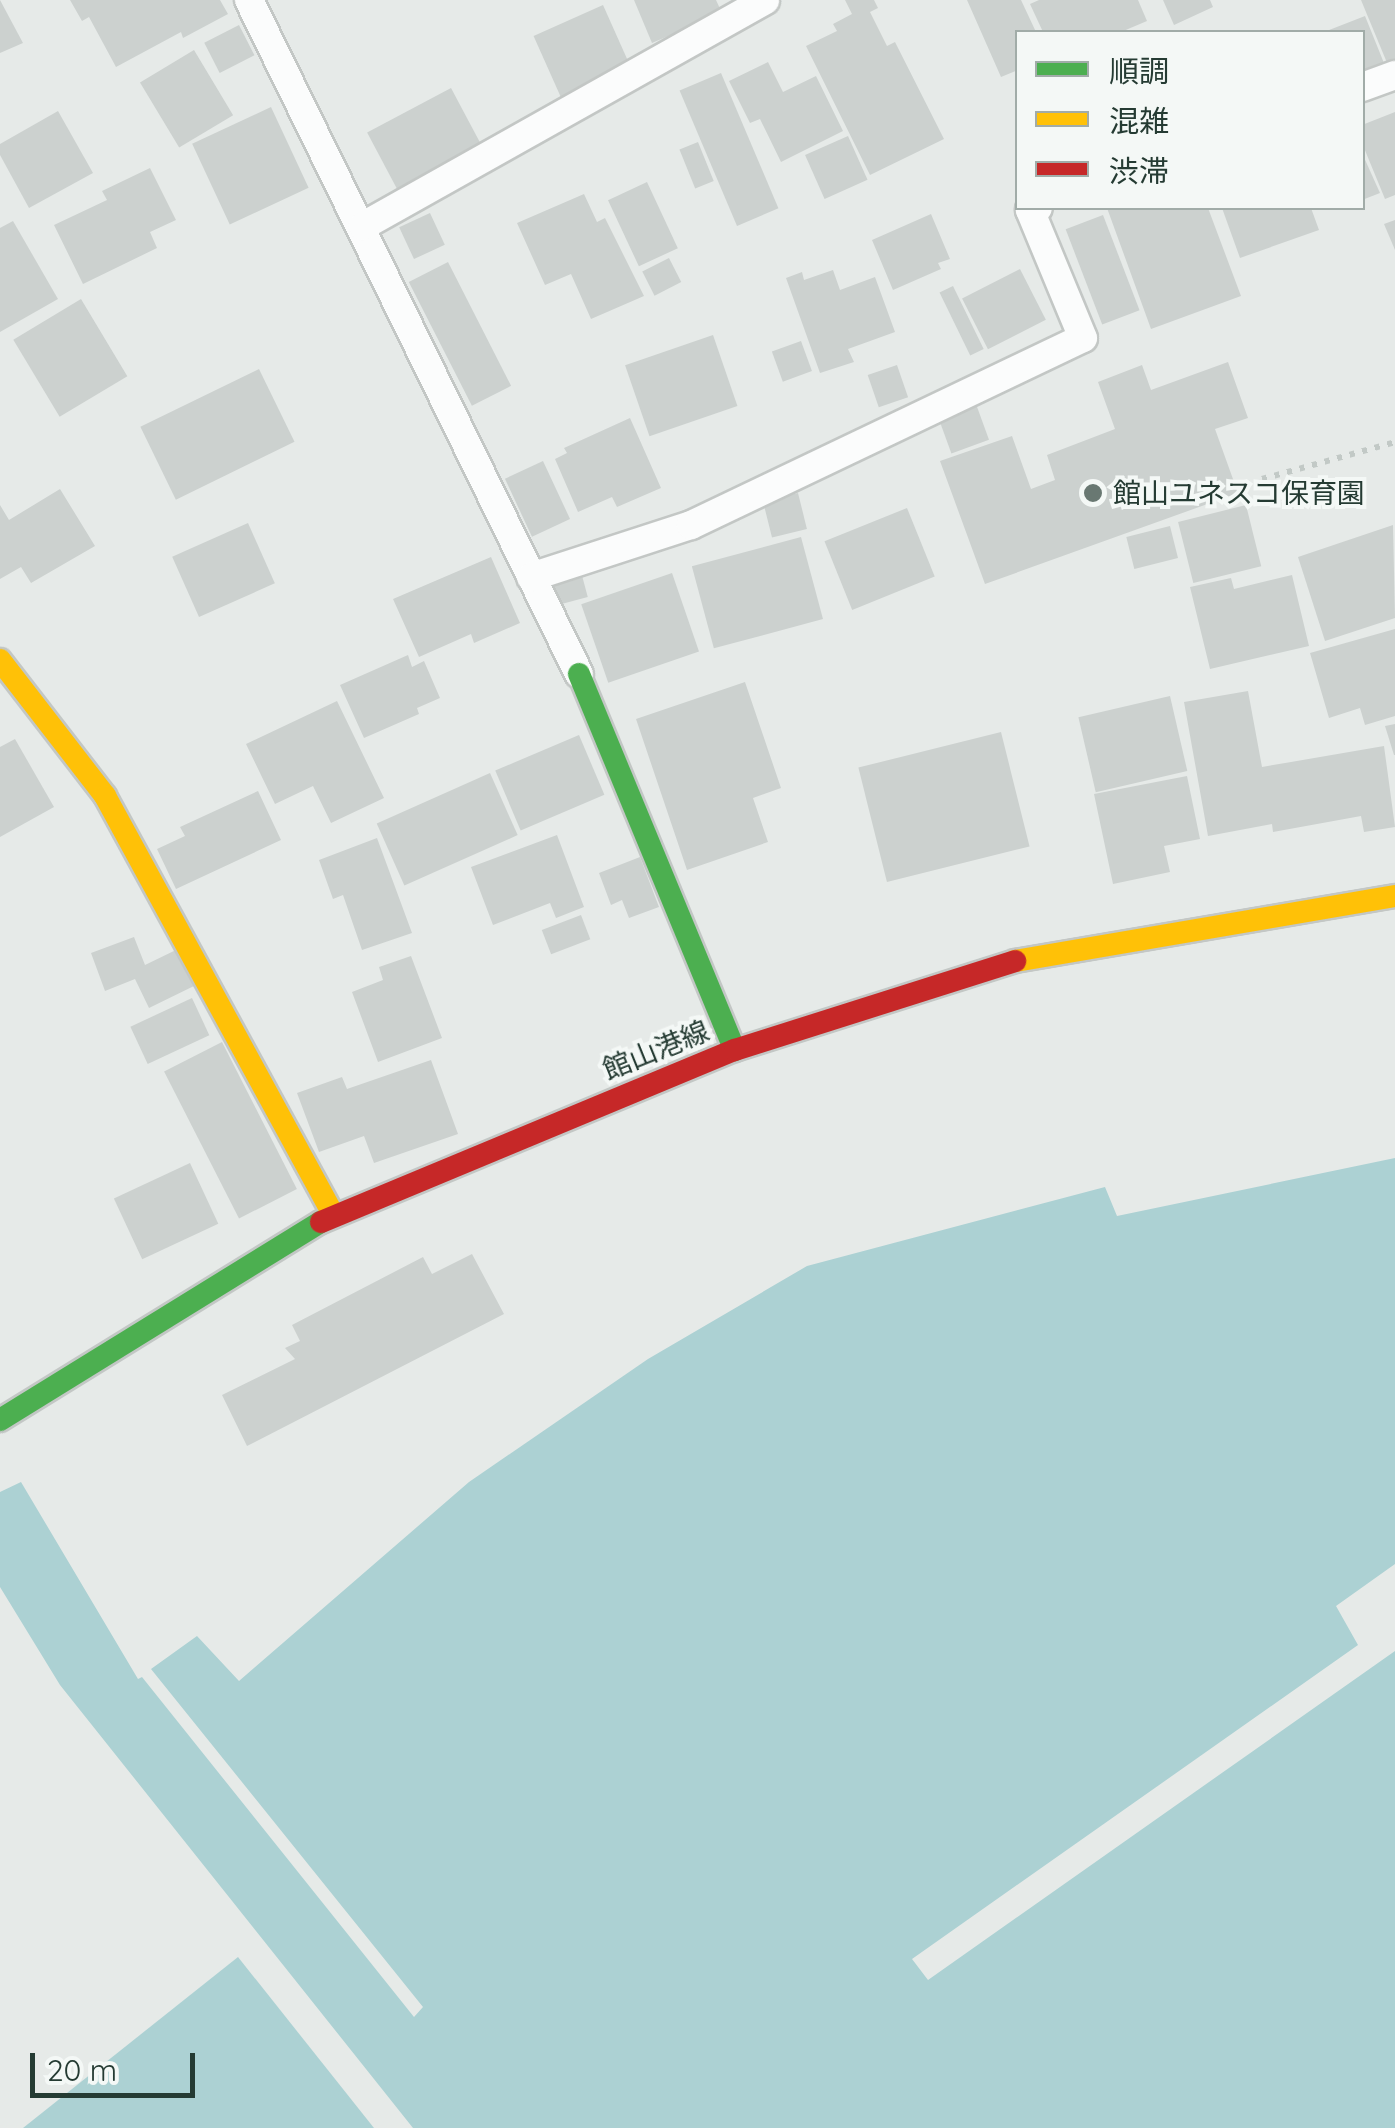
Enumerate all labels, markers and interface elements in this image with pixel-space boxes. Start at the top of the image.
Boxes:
legend [1015,30,1365,210]
text: 順調 [1109,52,1169,90]
text: 混雑 [1109,102,1169,140]
text: 渋滞 [1109,152,1169,190]
place label: 館山ユネスコ保育園 [1113,476,1365,510]
marker: 館山ユネスコ保育園 [1082,482,1104,504]
street label: 館山港線 [598,1013,714,1087]
scale bar [35,2033,200,2095]
text: 20 m [47,2051,117,2089]

